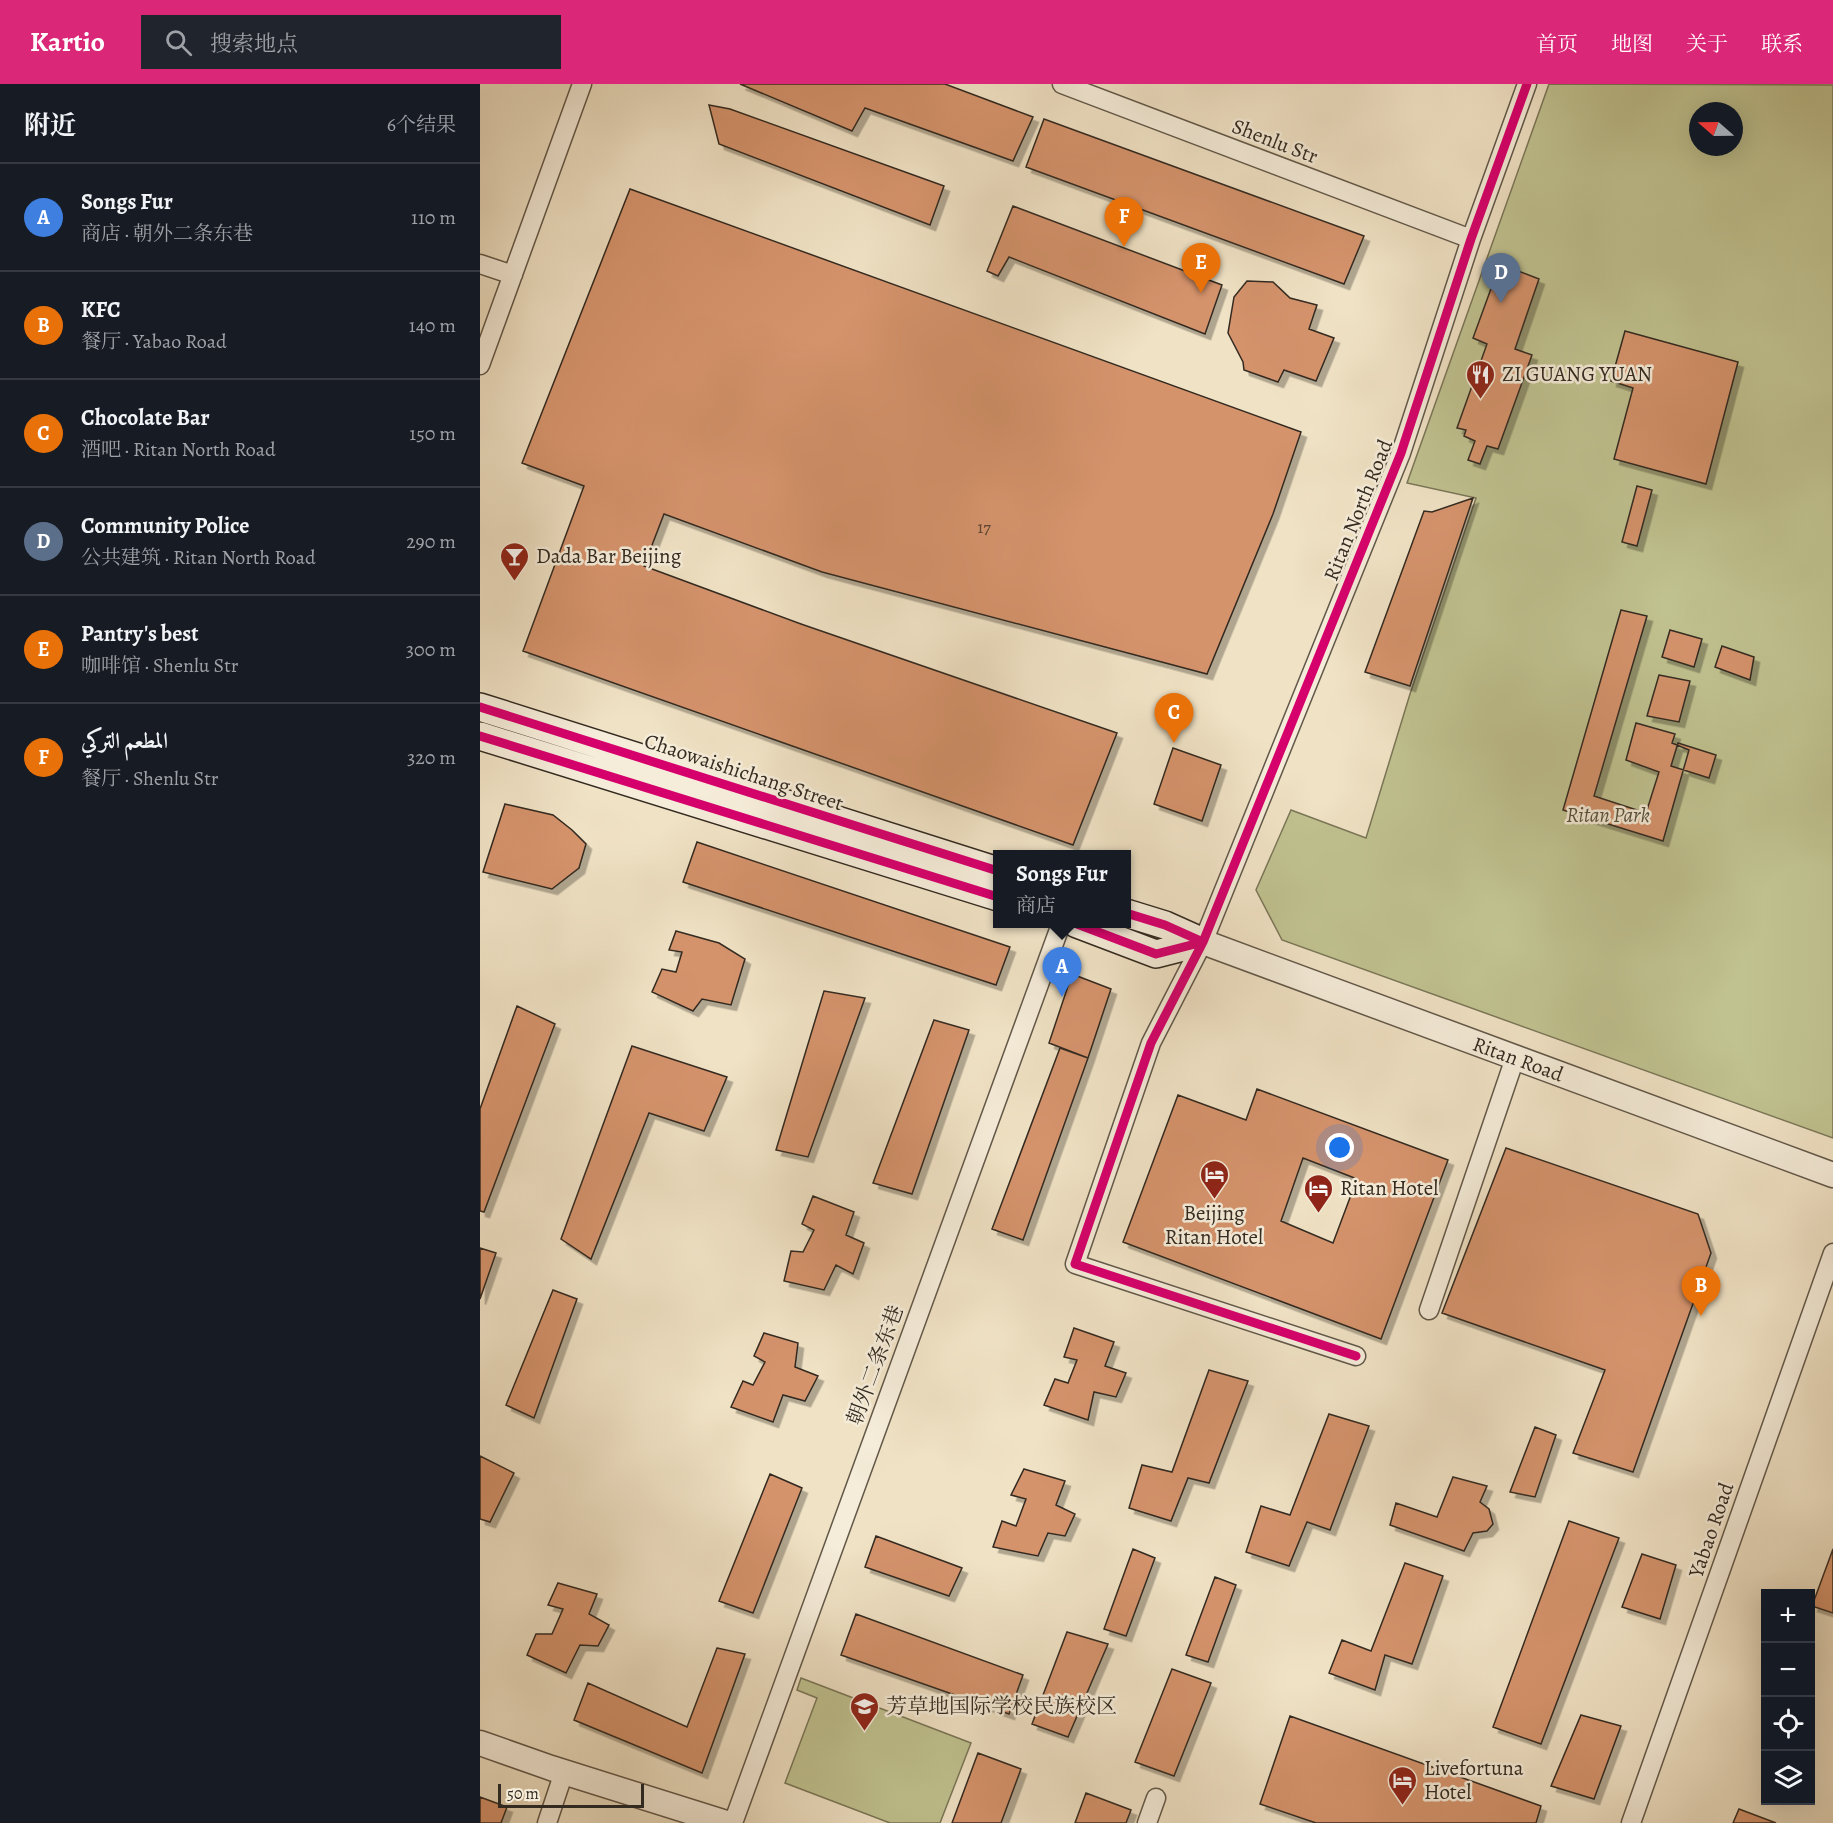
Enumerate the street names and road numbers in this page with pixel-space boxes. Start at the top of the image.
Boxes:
street label: Shenlu Str [1228,112,1322,170]
street label: Ritan North Road [1317,434,1399,585]
street label: Chaowaishichang Street [641,727,847,817]
street label: Ritan Road [1469,1030,1568,1089]
street label: 朝外二条东巷 [840,1301,910,1429]
street label: Yabao Road [1681,1478,1741,1582]

